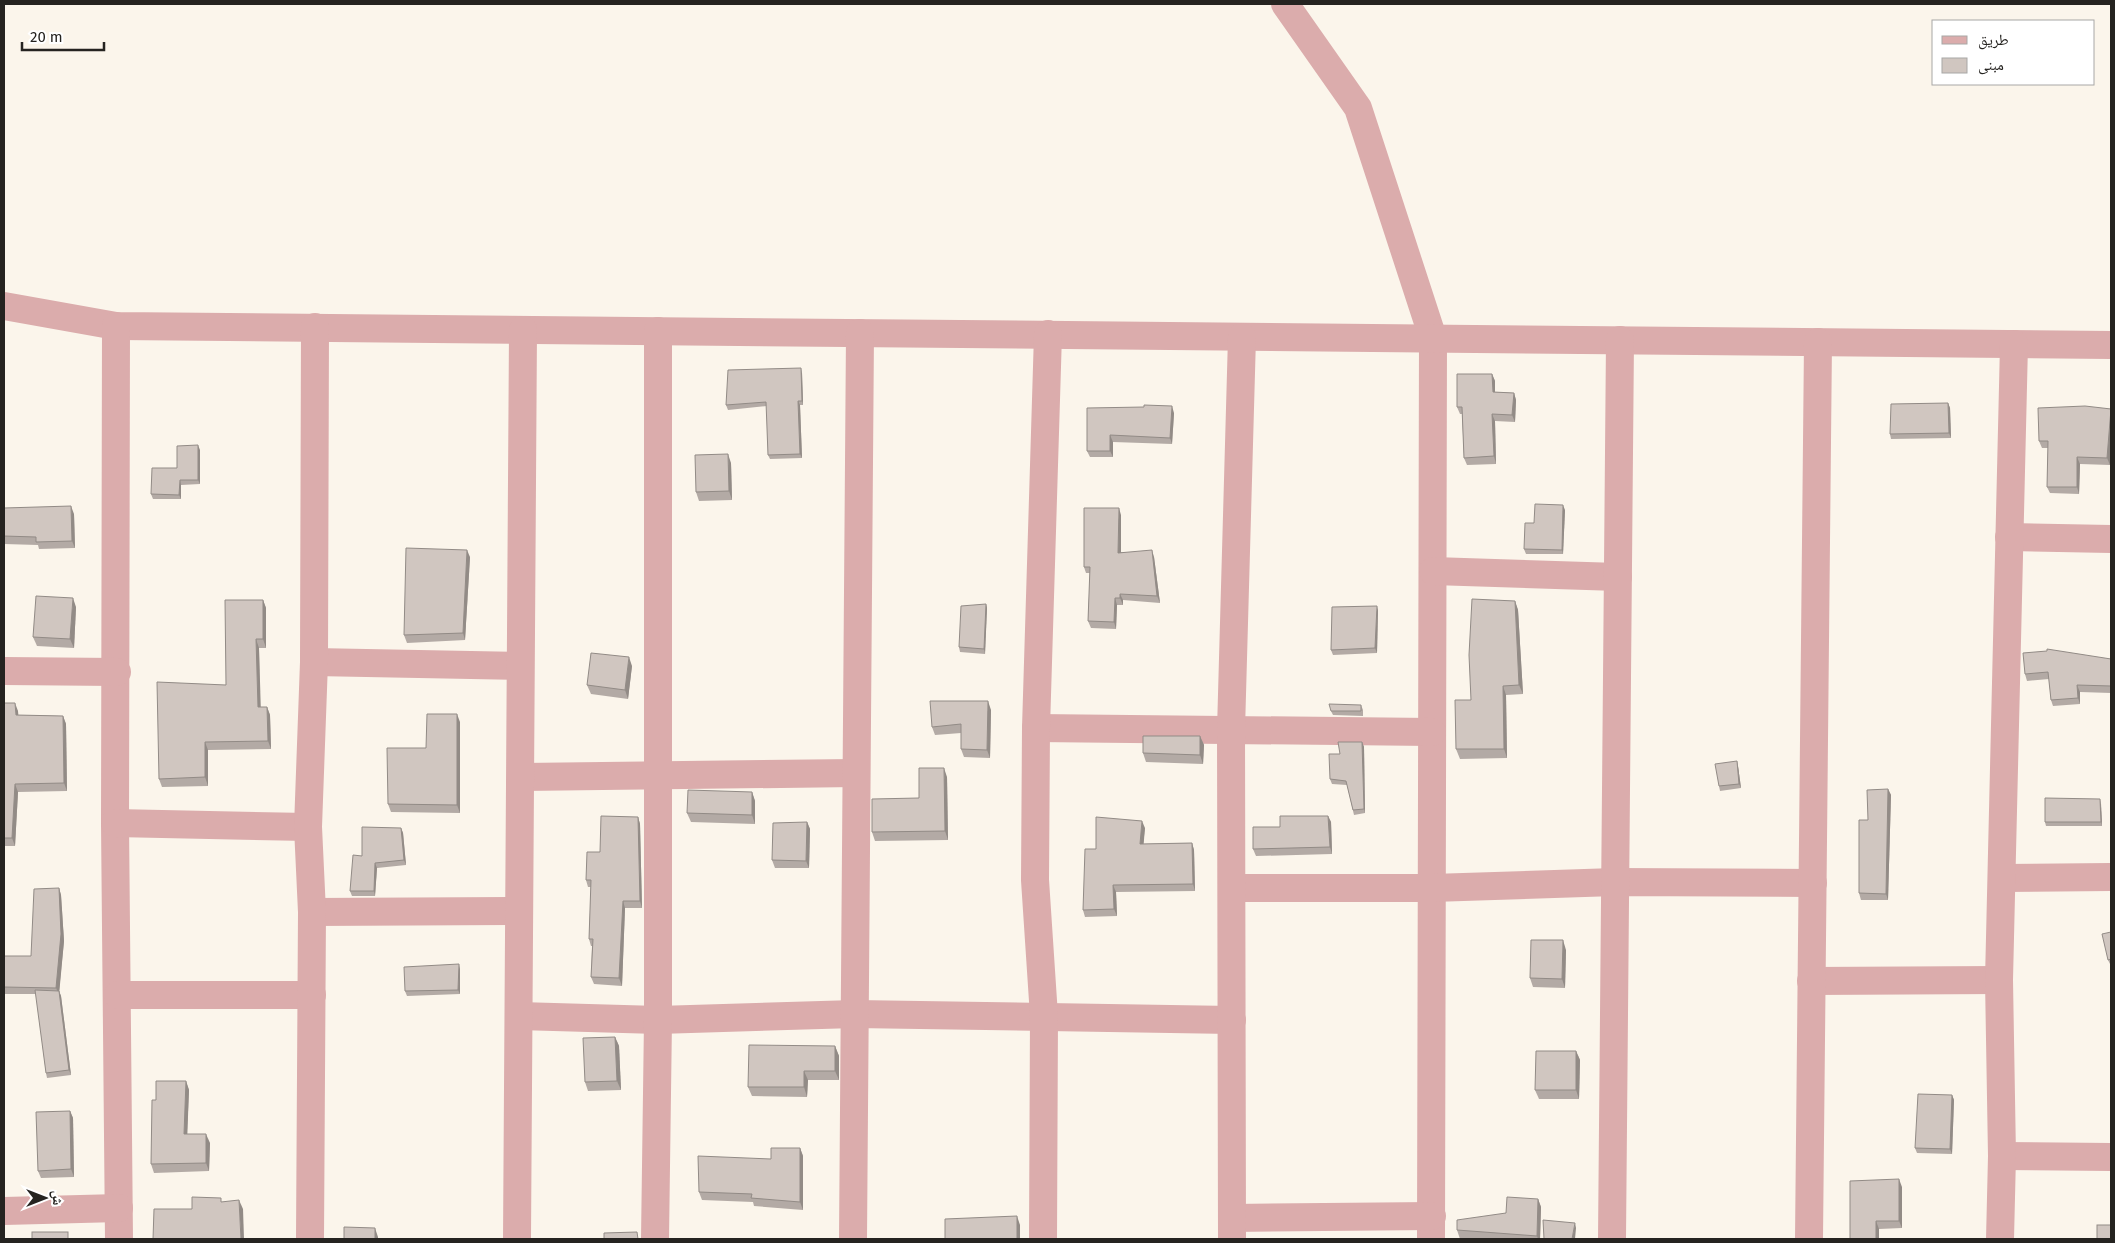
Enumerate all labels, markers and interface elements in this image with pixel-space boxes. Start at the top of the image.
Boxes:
scale bar [22,20,105,52]
legend [1932,20,2095,85]
text: 20 m [30,28,63,46]
text: طريق [1978,31,2009,50]
text: مبنى [1978,56,2004,75]
north arrow [20,1173,70,1223]
text: ش [49,1191,66,1206]

